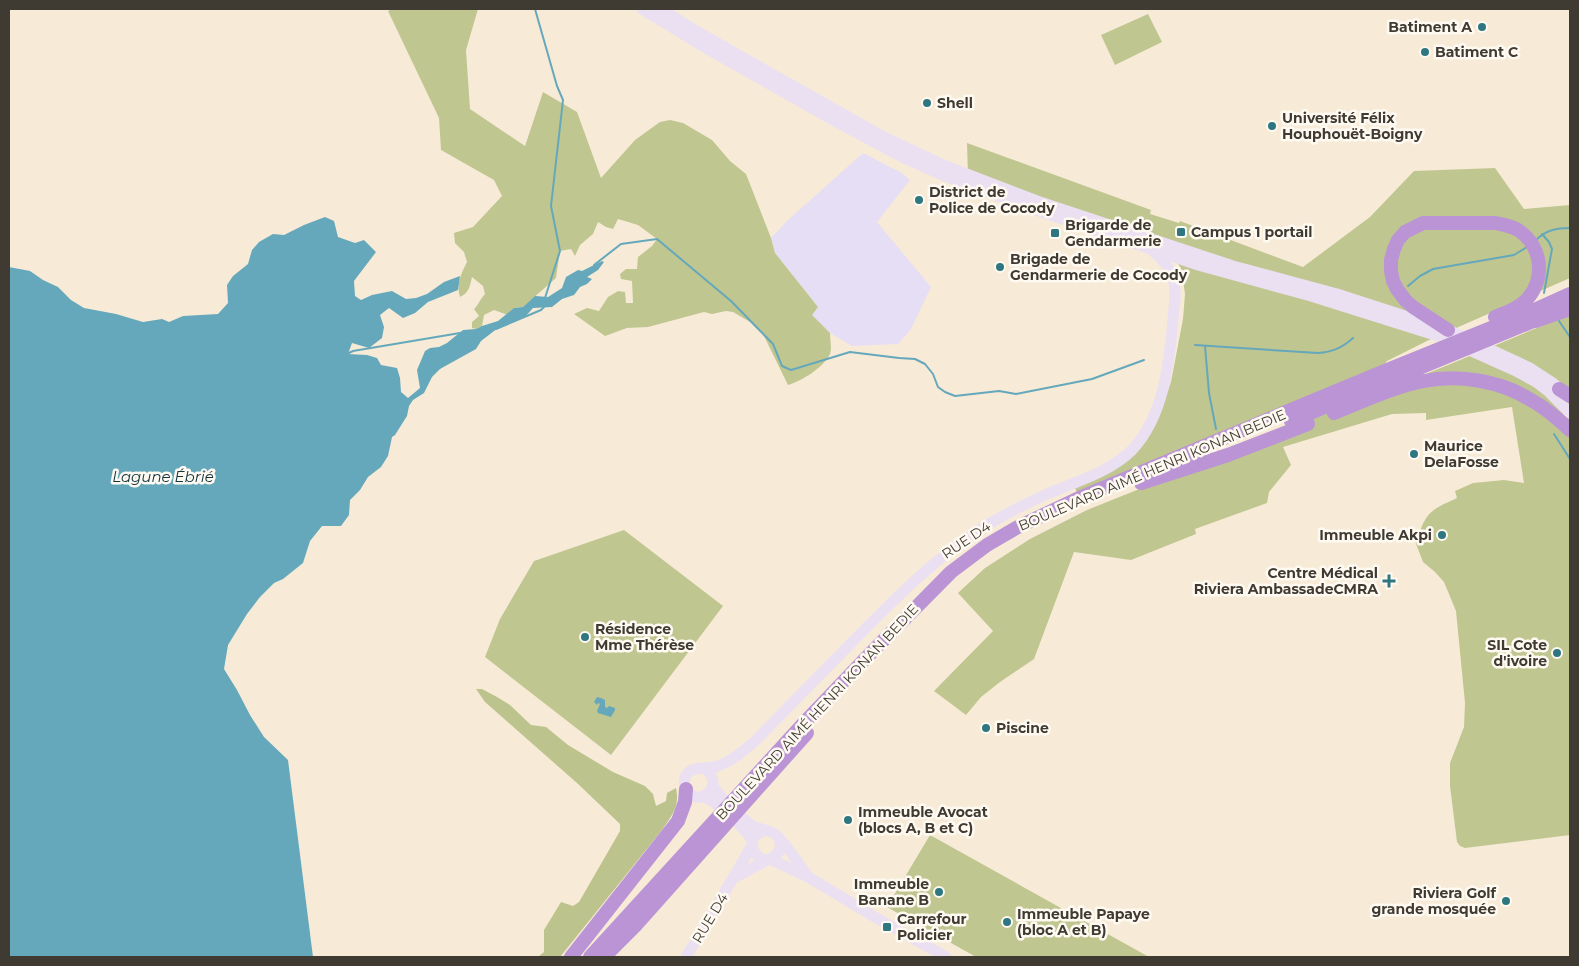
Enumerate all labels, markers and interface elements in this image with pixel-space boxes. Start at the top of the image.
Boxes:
place label: Batiment A [1388,18,1472,36]
marker: Batiment A [1476,21,1488,33]
place label: Batiment C [1435,43,1518,61]
marker: Batiment C [1419,46,1431,58]
place label: Shell [937,94,973,112]
marker: Shell [921,97,933,109]
place label: Université Félix Houphouët-Boigny [1282,109,1423,143]
marker: Université Félix Houphouët-Boigny [1266,120,1278,132]
place label: District de Police de Cocody [929,183,1055,217]
marker: District de Police de Cocody [913,194,925,206]
place label: Brigarde de Gendarmerie [1065,216,1161,250]
place label: Campus 1 portail [1191,223,1313,241]
marker: Campus 1 portail [1175,226,1187,238]
marker: Brigarde de Gendarmerie [1049,227,1061,239]
place label: Brigade de Gendarmerie de Cocody [1010,250,1188,284]
marker: Brigade de Gendarmerie de Cocody [994,261,1006,273]
street label: BOULEVARD AIMÉ HENRI KONAN BEDIE [1015,405,1289,535]
place label: Maurice DelaFosse [1424,437,1499,471]
marker: Maurice DelaFosse [1408,448,1420,460]
water label: Lagune Ébrié [112,467,214,486]
street label: RUE D4 [938,517,994,563]
place label: Immeuble Akpi [1319,526,1432,544]
marker: Immeuble Akpi [1436,529,1448,541]
place label: Centre Médical Riviera AmbassadeCMRA [1194,564,1378,598]
marker: Centre Médical Riviera AmbassadeCMRA [1382,574,1396,588]
street label: BOULEVARD AIMÉ HENRI KONAN BEDIE [712,600,922,824]
place label: Résidence Mme Thérèse [595,620,694,654]
marker: Résidence Mme Thérèse [579,631,591,643]
place label: SIL Cote d'ivoire [1487,636,1547,670]
marker: SIL Cote d'ivoire [1551,647,1563,659]
place label: Piscine [996,719,1049,737]
marker: Piscine [980,722,992,734]
place label: Immeuble Avocat (blocs A, B et C) [858,803,988,837]
marker: Immeuble Avocat (blocs A, B et C) [842,814,854,826]
place label: Immeuble Banane B [854,875,929,909]
place label: Riviera Golf grande mosquée [1372,884,1497,918]
marker: Immeuble Banane B [933,886,945,898]
street label: RUE D4 [688,889,732,946]
marker: Riviera Golf grande mosquée [1500,895,1512,907]
place label: Immeuble Papaye (bloc A et B) [1017,905,1150,939]
place label: Carrefour Policier [897,910,967,944]
marker: Immeuble Papaye (bloc A et B) [1001,916,1013,928]
marker: Carrefour Policier [881,921,893,933]

